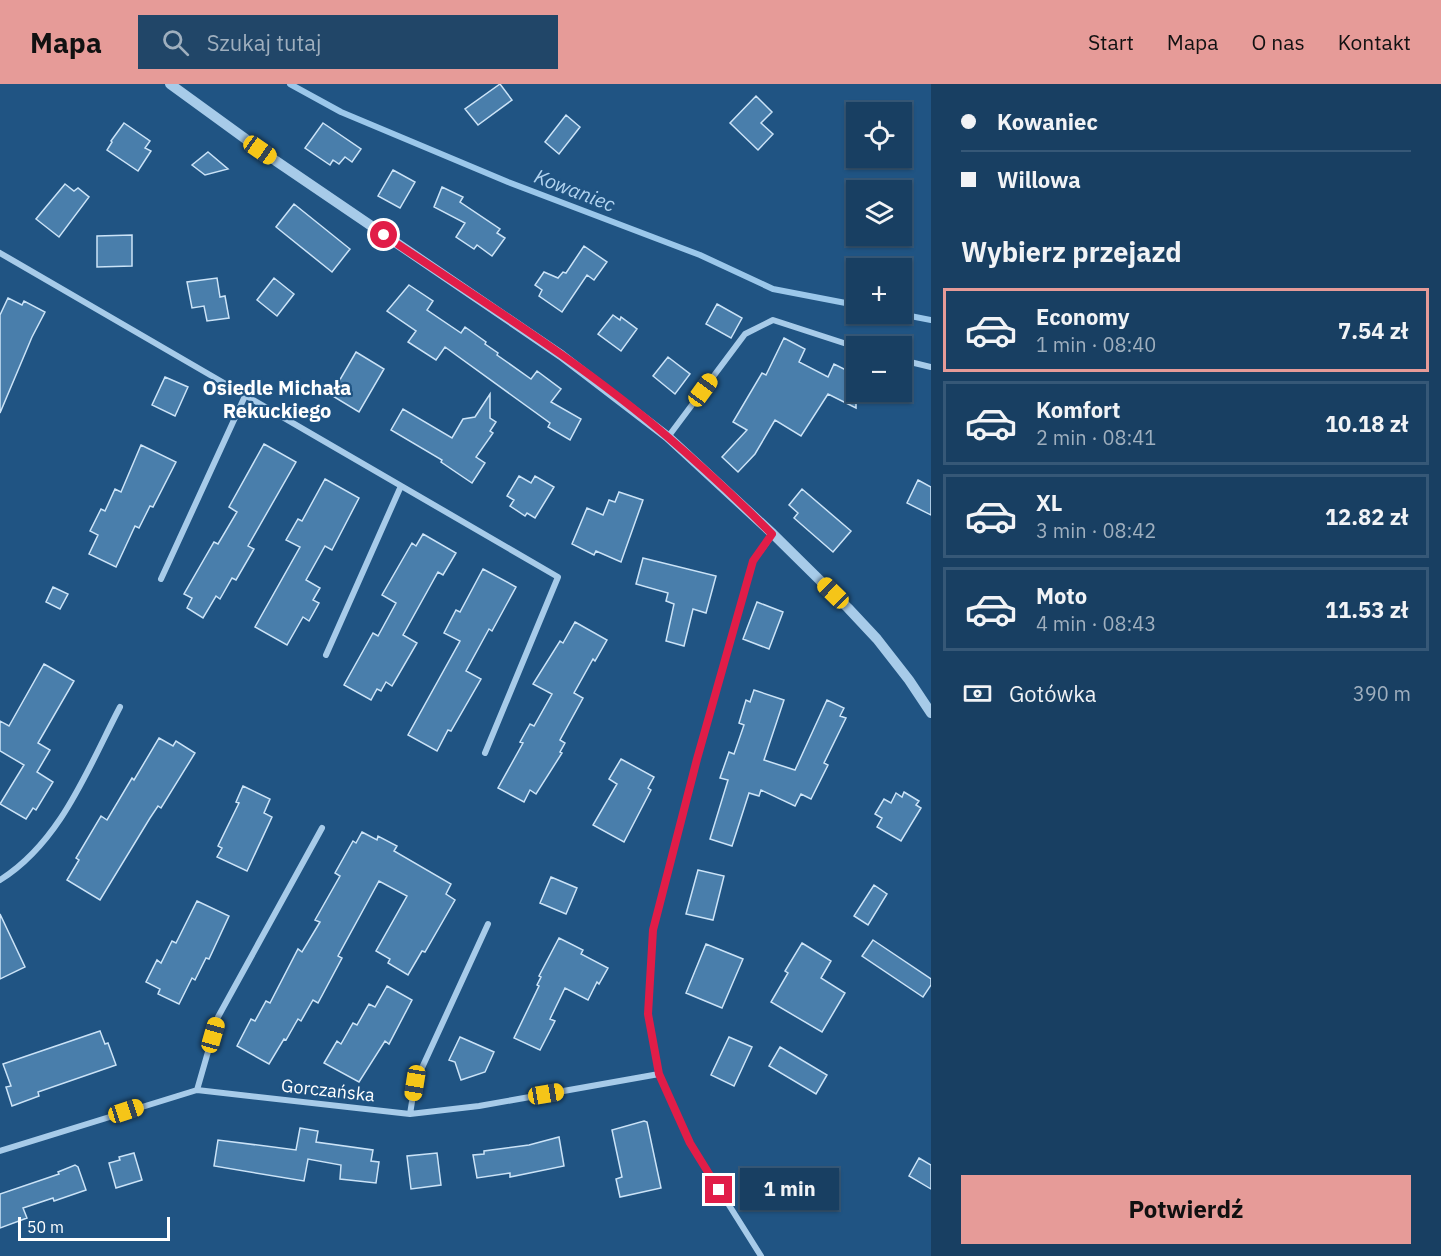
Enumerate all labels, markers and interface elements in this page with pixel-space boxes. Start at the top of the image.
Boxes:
search box [138,15,558,69]
text: Mapa [30,24,102,61]
icon: search [159,26,192,59]
text: Szukaj tutaj [207,28,321,57]
text: Start [1088,28,1134,56]
text: Mapa [1167,28,1219,56]
text: O nas [1252,28,1305,56]
text: Kontakt [1338,28,1411,56]
map controls [846,102,912,402]
button: locate [846,102,912,168]
text: Kowaniec [997,107,1098,136]
car [240,132,280,168]
water label: Kowaniec [531,162,620,218]
text: Willowa [997,165,1081,194]
button: layers [846,180,912,246]
route start [370,221,397,248]
text: Wybierz przejazd [961,234,1182,269]
button: + [846,258,912,324]
text: Economy [1036,302,1130,331]
icon: car [964,303,1018,357]
text: 7.54 zł [1338,316,1408,345]
text: 1 min · 08:40 [1036,331,1156,358]
button: − [846,336,912,402]
car [685,370,721,410]
district label: Osiedle Michała Rekuckiego [203,374,351,424]
text: Komfort [1036,395,1121,424]
icon: car [964,396,1018,450]
text: 10.18 zł [1325,409,1408,438]
text: 2 min · 08:41 [1036,424,1156,451]
text: XL [1036,488,1062,517]
icon: car [964,489,1018,543]
text: 12.82 zł [1325,502,1408,531]
text: 3 min · 08:42 [1036,517,1156,544]
car [814,574,852,612]
text: Moto [1036,581,1087,610]
icon: car [964,582,1018,636]
text: 11.53 zł [1325,595,1408,624]
text: 4 min · 08:43 [1036,610,1156,637]
icon: cash [961,677,994,710]
text: Gotówka [1009,679,1097,708]
text: 390 m [1353,680,1411,707]
car [199,1015,227,1055]
car [403,1064,427,1102]
street label: Gorczańska [280,1074,376,1106]
car [527,1082,565,1106]
car [106,1097,146,1125]
callout: 1 min [740,1169,839,1211]
text: 1 min [763,1175,816,1202]
button: Potwierdź [961,1175,1411,1244]
route end [705,1176,732,1203]
scale bar [18,1214,170,1242]
text: 50 m [27,1217,64,1237]

